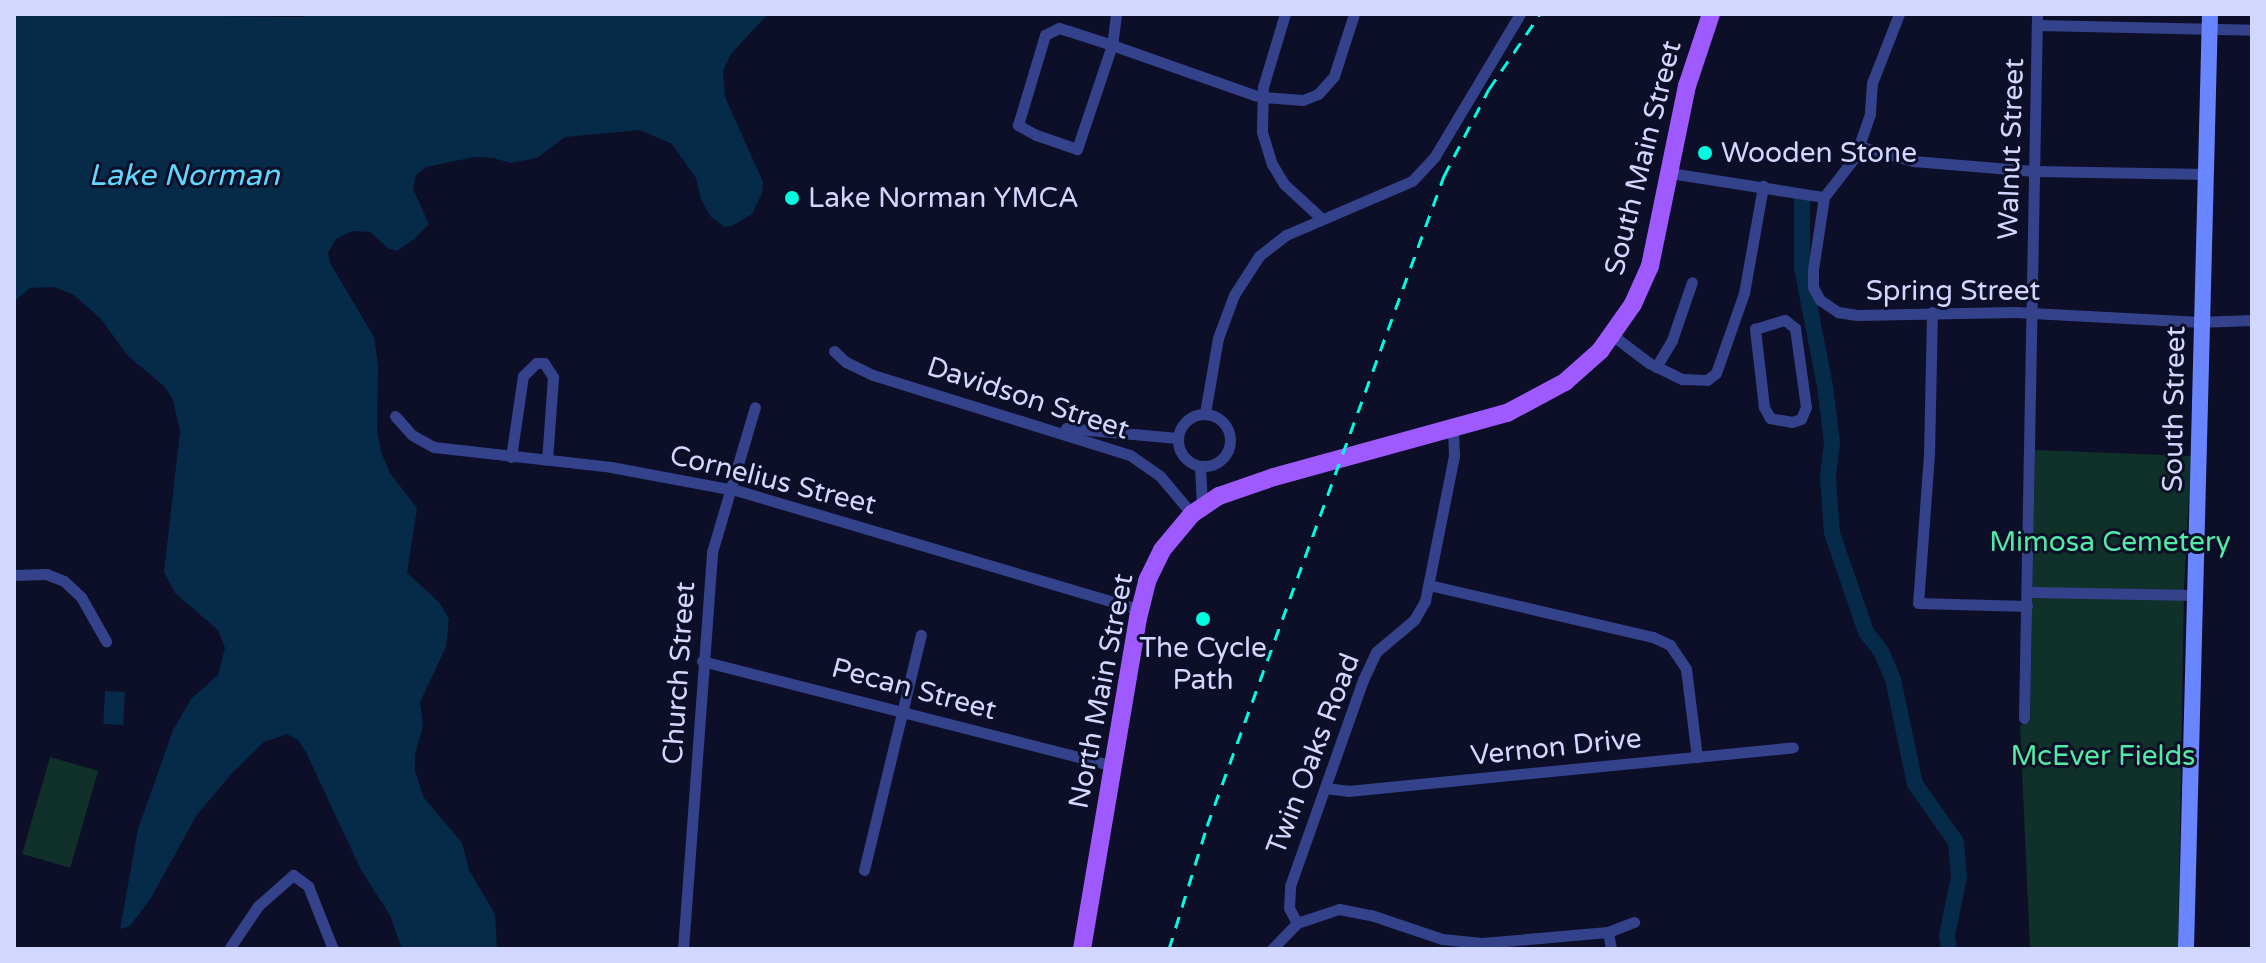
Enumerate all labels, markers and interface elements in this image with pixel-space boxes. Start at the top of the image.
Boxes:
street label: South Main Street [1598,37,1688,279]
street label: Walnut Street [1991,58,2031,240]
place label: Wooden Stone [1721,136,1917,170]
marker: Wooden Stone [1696,144,1714,162]
water label: Lake Norman [88,158,280,194]
place label: Lake Norman YMCA [808,181,1079,215]
marker: Lake Norman YMCA [783,189,801,207]
street label: Spring Street [1866,274,2040,308]
street label: South Street [2156,326,2192,492]
street label: Davidson Street [923,349,1133,447]
street label: Cornelius Street [666,438,880,522]
park label: Mimosa Cemetery [1989,525,2231,559]
street label: North Main Street [1062,570,1140,812]
street label: Church Street [656,581,702,765]
marker: The Cycle Path [1194,610,1212,628]
place label: The Cycle Path [1139,631,1267,697]
street label: Twin Oaks Road [1259,649,1367,859]
street label: Pecan Street [828,651,1000,727]
street label: Vernon Drive [1469,721,1643,773]
park label: McEver Fields [2010,739,2196,773]

